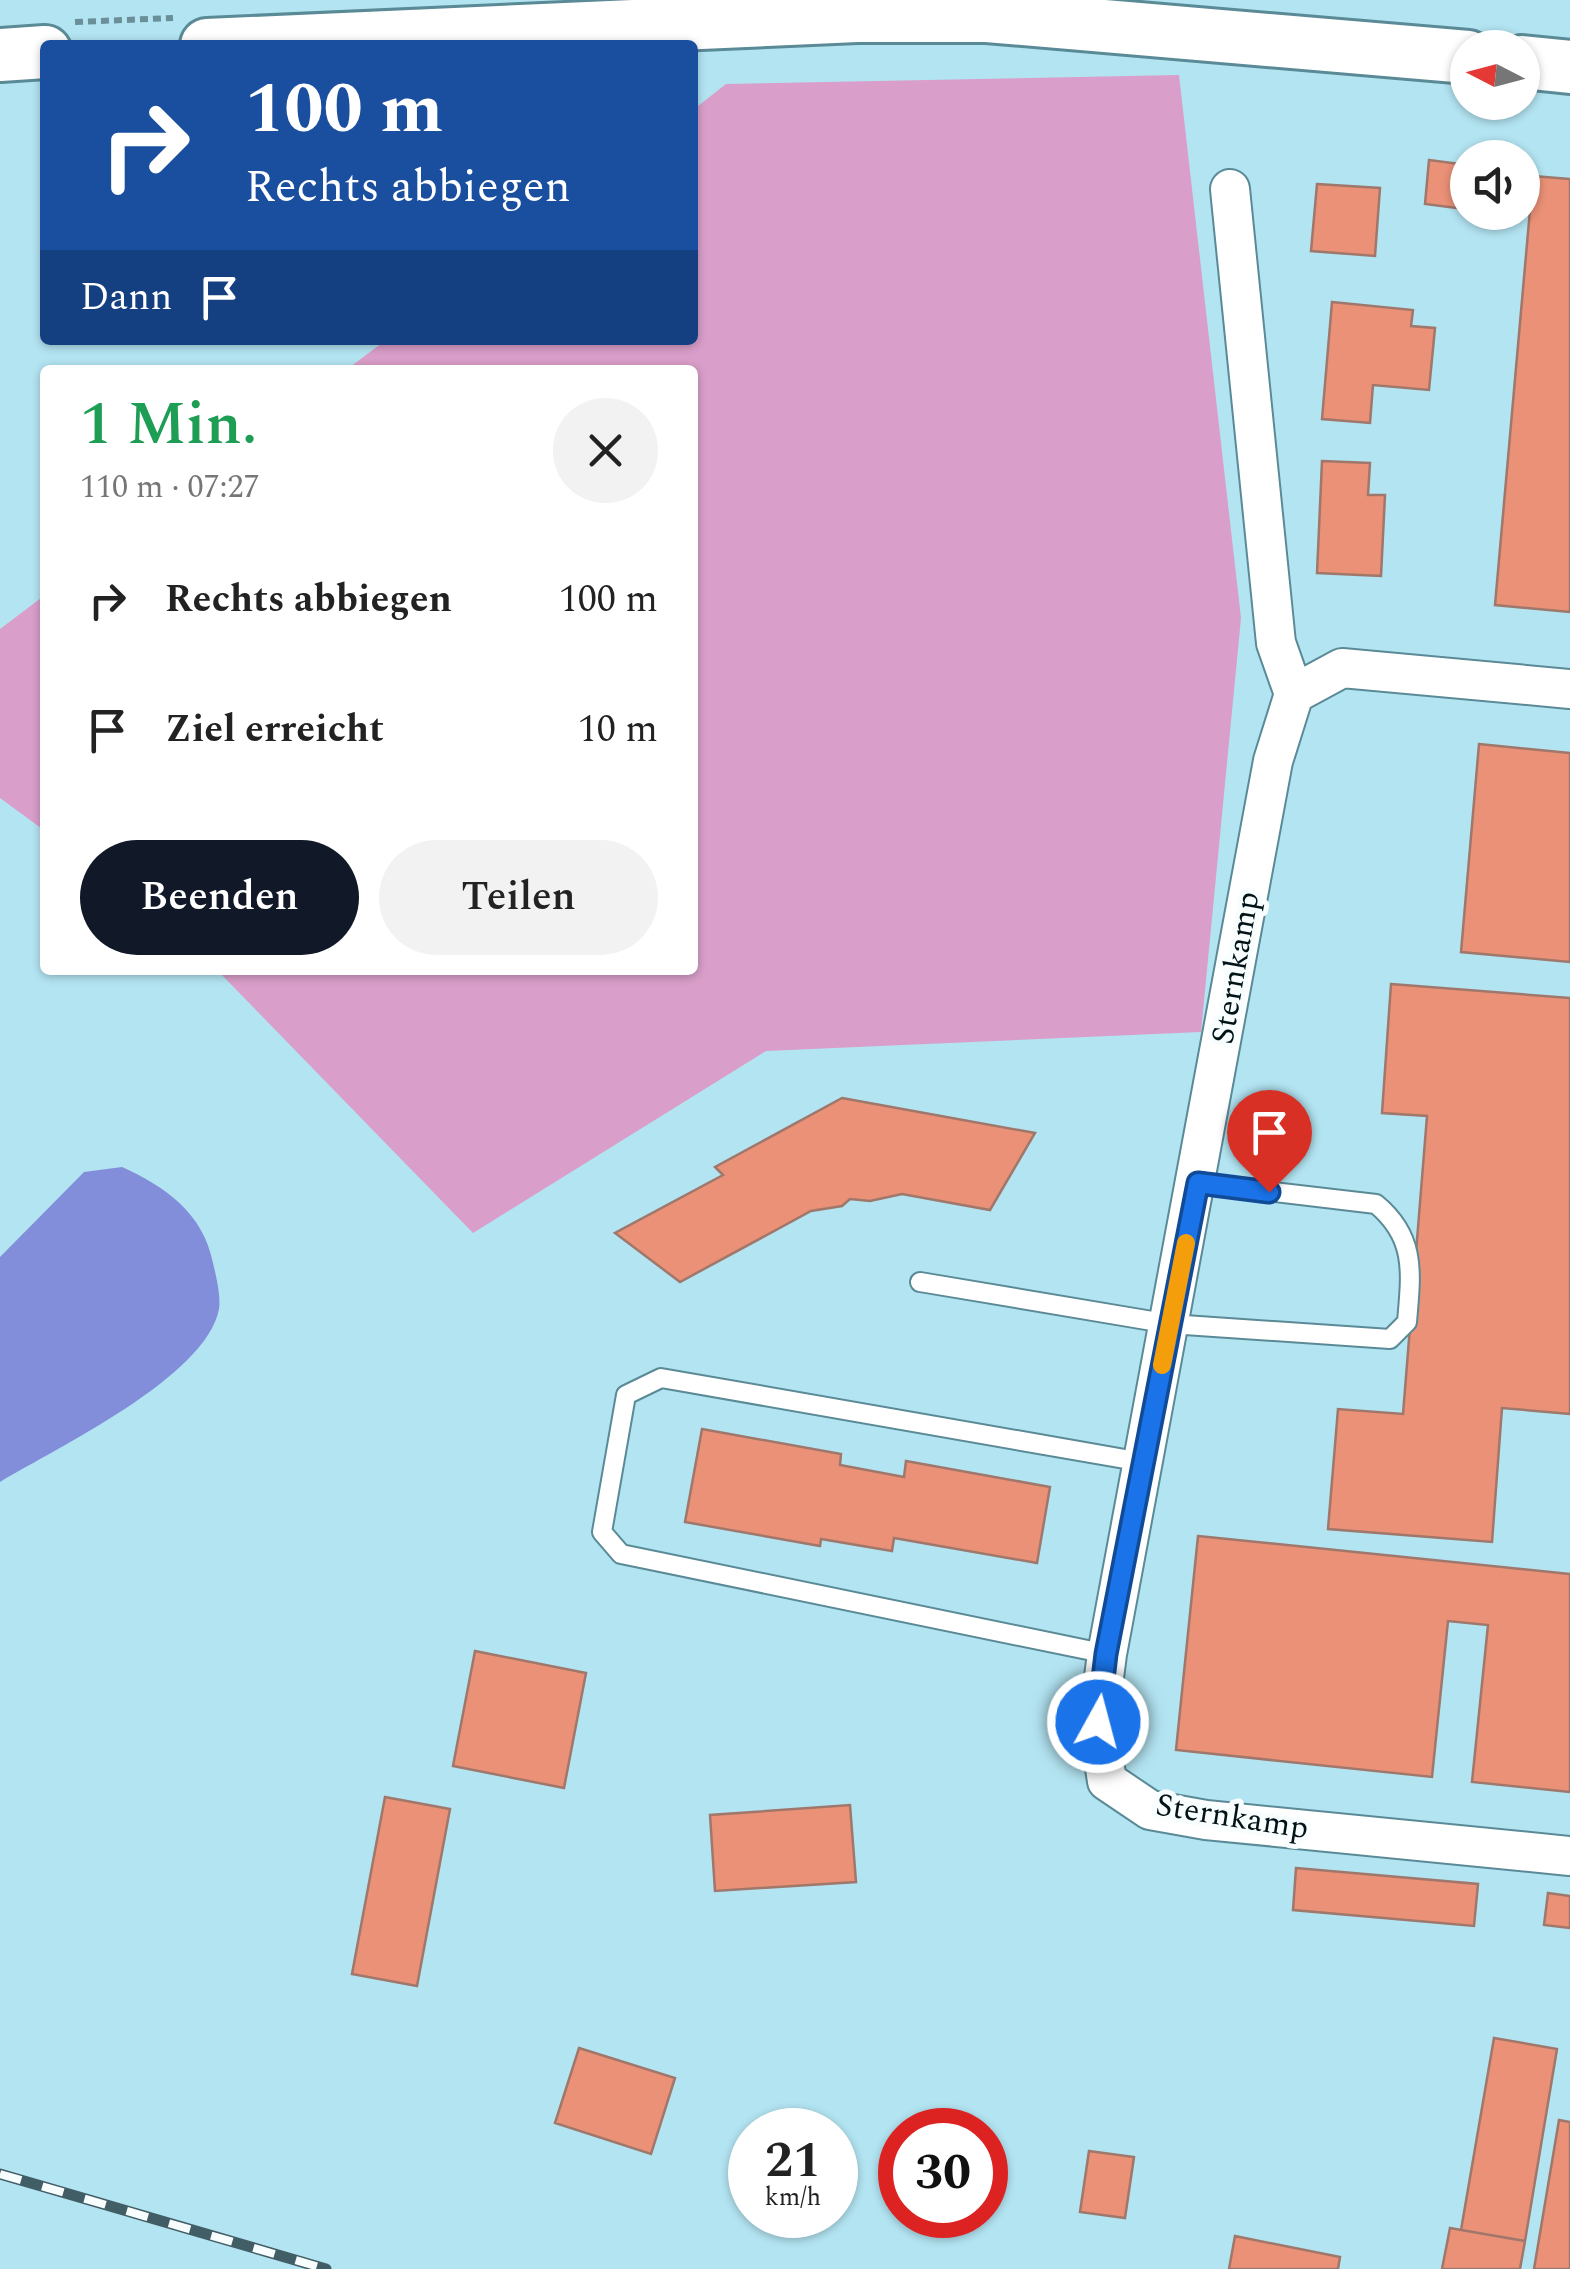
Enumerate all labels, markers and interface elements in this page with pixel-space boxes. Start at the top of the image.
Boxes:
north arrow [1450,30,1540,120]
map controls [1450,30,1540,230]
text: 100 m [245,57,443,163]
icon: right [80,80,210,210]
button: sound [1450,140,1540,230]
text: Rechts abbiegen [245,153,571,222]
text: Dann [80,269,172,327]
icon: arrive [192,270,247,325]
text: 1 Min. [80,379,257,471]
button: close [553,398,658,503]
text: 110 m · 07:27 [80,463,260,512]
text: Rechts abbiegen [165,571,452,629]
text: 100 m [559,571,658,629]
icon: right [80,573,135,628]
text: Ziel erreicht [165,701,384,759]
text: 10 m [578,701,658,759]
icon: arrive [80,703,135,758]
button: Beenden [80,840,359,955]
button: Teilen [379,840,658,955]
street label: Sternkamp [1198,888,1274,1048]
pin [1227,1090,1312,1193]
icon: arrive [1242,1105,1297,1160]
position arrow [1046,1670,1150,1774]
street label: Sternkamp [1152,1781,1312,1853]
speed limit sign: 30 [878,2108,1008,2238]
text: 21 [765,2123,821,2199]
text: km/h [765,2179,821,2217]

